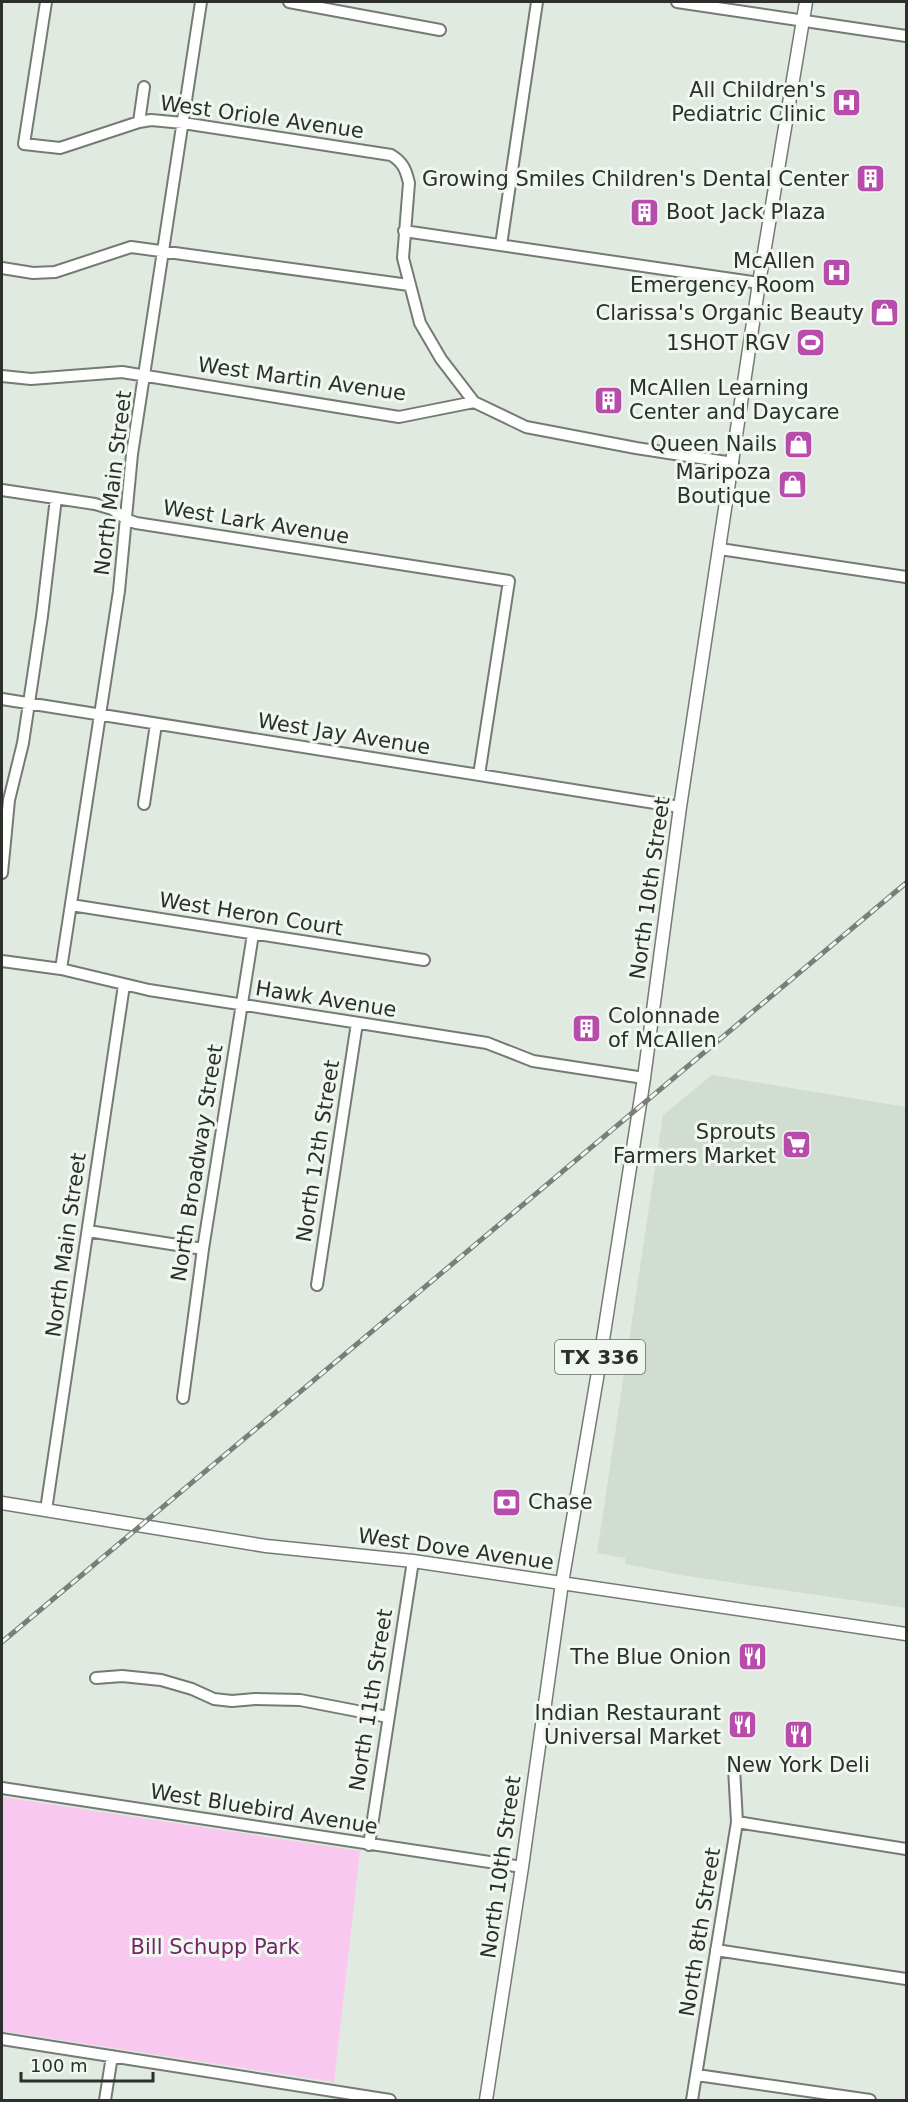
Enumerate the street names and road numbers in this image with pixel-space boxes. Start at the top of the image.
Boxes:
street label: West Oriole Avenue [159,91,365,143]
street label: West Martin Avenue [196,353,408,405]
street label: North Main Street [90,389,136,577]
street label: West Lark Avenue [161,495,351,549]
street label: West Jay Avenue [256,708,432,760]
street label: North 10th Street [625,795,675,981]
street label: West Heron Court [157,888,345,940]
street label: Hawk Avenue [254,976,398,1022]
street label: North Broadway Street [166,1043,228,1283]
street label: North 12th Street [292,1058,344,1244]
street label: North Main Street [41,1151,91,1339]
road number: TX 336 [555,1340,645,1374]
street label: West Dove Avenue [357,1523,555,1575]
street label: North 11th Street [345,1607,397,1793]
street label: North 10th Street [476,1774,526,1960]
street label: West Bluebird Avenue [148,1779,380,1839]
street label: North 8th Street [675,1846,725,2018]

